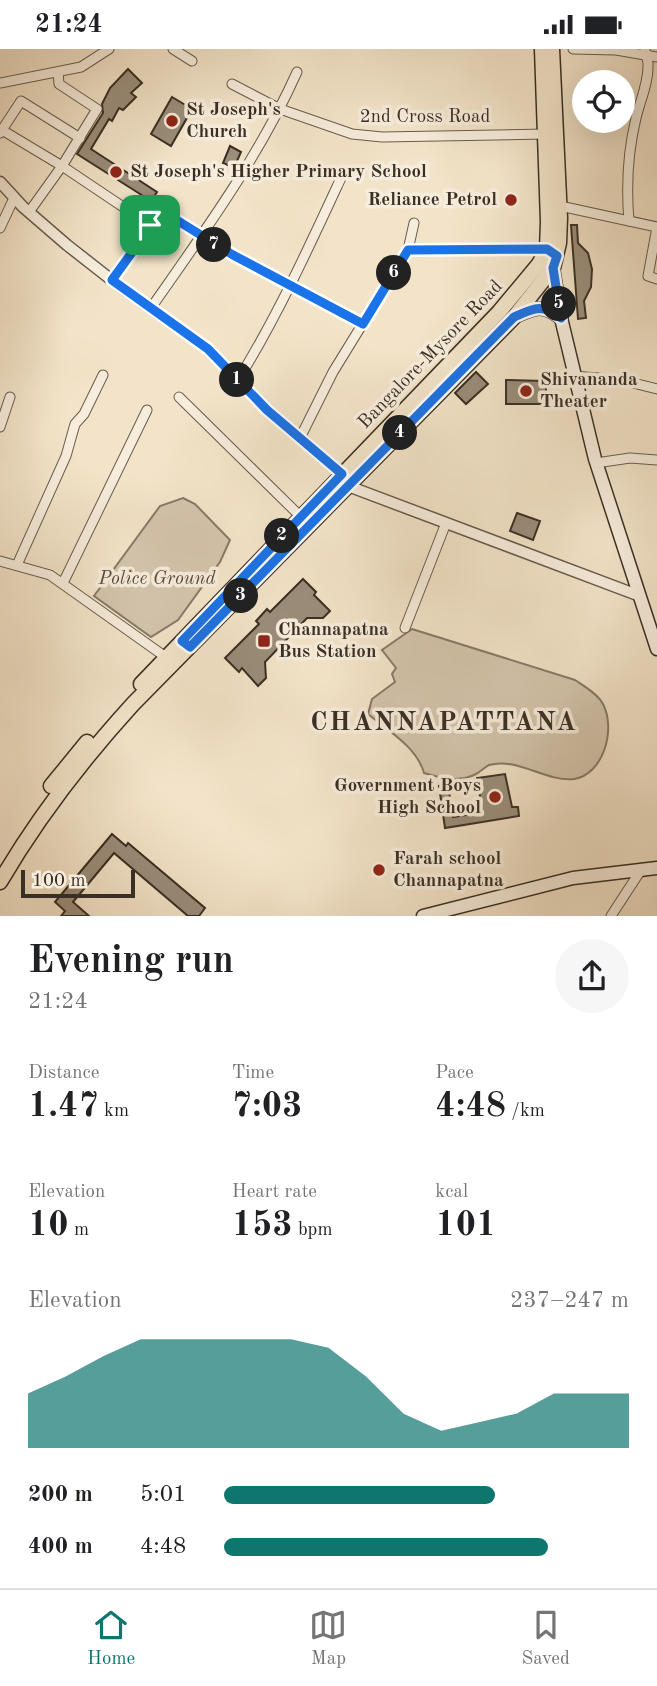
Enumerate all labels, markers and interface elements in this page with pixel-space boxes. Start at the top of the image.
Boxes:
text: 21:24 [35,12,103,38]
map controls [572,70,635,133]
button: locate [572,70,635,133]
place label: St Joseph's Church [186,101,281,142]
street label: 2nd Cross Road [360,108,490,127]
marker: St Joseph's Church [164,113,180,129]
place label: St Joseph's Higher Primary School [130,163,427,182]
marker: St Joseph's Higher Primary School [108,164,124,180]
place label: Reliance Petrol [367,191,497,210]
marker: Reliance Petrol [503,192,519,208]
pin [120,195,180,255]
icon: arrive [131,206,169,244]
pin: 7 [196,227,232,263]
text: 7 [208,235,219,254]
pin: 6 [376,255,412,291]
text: 6 [388,263,399,282]
street label: Bangalore-Mysore Road [355,277,507,433]
pin: 5 [542,287,576,321]
text: 5 [553,294,564,313]
pin: 1 [219,363,254,397]
text: 1 [231,370,242,389]
place label: Shivananda Theater [540,371,638,412]
marker: Shivananda Theater [518,383,534,399]
pin: 4 [382,415,418,451]
text: 4 [394,423,405,442]
pin: 2 [264,519,300,553]
text: 2 [276,526,287,545]
park label: Police Ground [97,570,216,589]
pin: 3 [224,579,258,613]
text: 3 [235,586,246,605]
place label: Channapatna Bus Station [278,621,389,662]
marker: Channapatna Bus Station [256,633,272,649]
district label: CHANNAPATTANA [310,710,578,736]
place label: Government Boys High School [334,777,481,818]
marker: Government Boys High School [487,789,503,805]
place label: Farah school Channapatna [393,850,504,891]
marker: Farah school Channapatna [371,862,387,878]
scale bar [21,867,135,899]
text: 100 m [32,872,85,891]
button: share [555,939,629,1013]
text: Evening run [28,943,234,981]
text: 21:24 [28,990,88,1013]
text: Distance [28,1064,100,1083]
text: Time [232,1064,274,1083]
text: Pace [435,1064,474,1083]
text: 1.47 [28,1089,99,1124]
text: 7:03 [232,1089,302,1124]
text: 4:48 [435,1089,506,1124]
text: km [99,1102,129,1121]
text: /km [506,1102,545,1121]
text: Elevation [28,1183,105,1202]
text: Heart rate [232,1183,317,1202]
text: kcal [435,1183,468,1202]
text: 10 [28,1208,69,1243]
text: 153 [232,1208,293,1243]
text: 101 [435,1208,496,1243]
text: m [69,1221,89,1240]
text: bpm [293,1221,333,1240]
text: Elevation [28,1289,122,1312]
text: 237–247 m [510,1289,629,1312]
text: 200 m [28,1483,93,1506]
text: 5:01 [140,1483,186,1506]
text: 400 m [28,1535,93,1558]
text: 4:48 [140,1535,186,1558]
tab: Home [87,1606,135,1671]
tab: Map [309,1606,347,1671]
tab: Saved [522,1606,570,1671]

